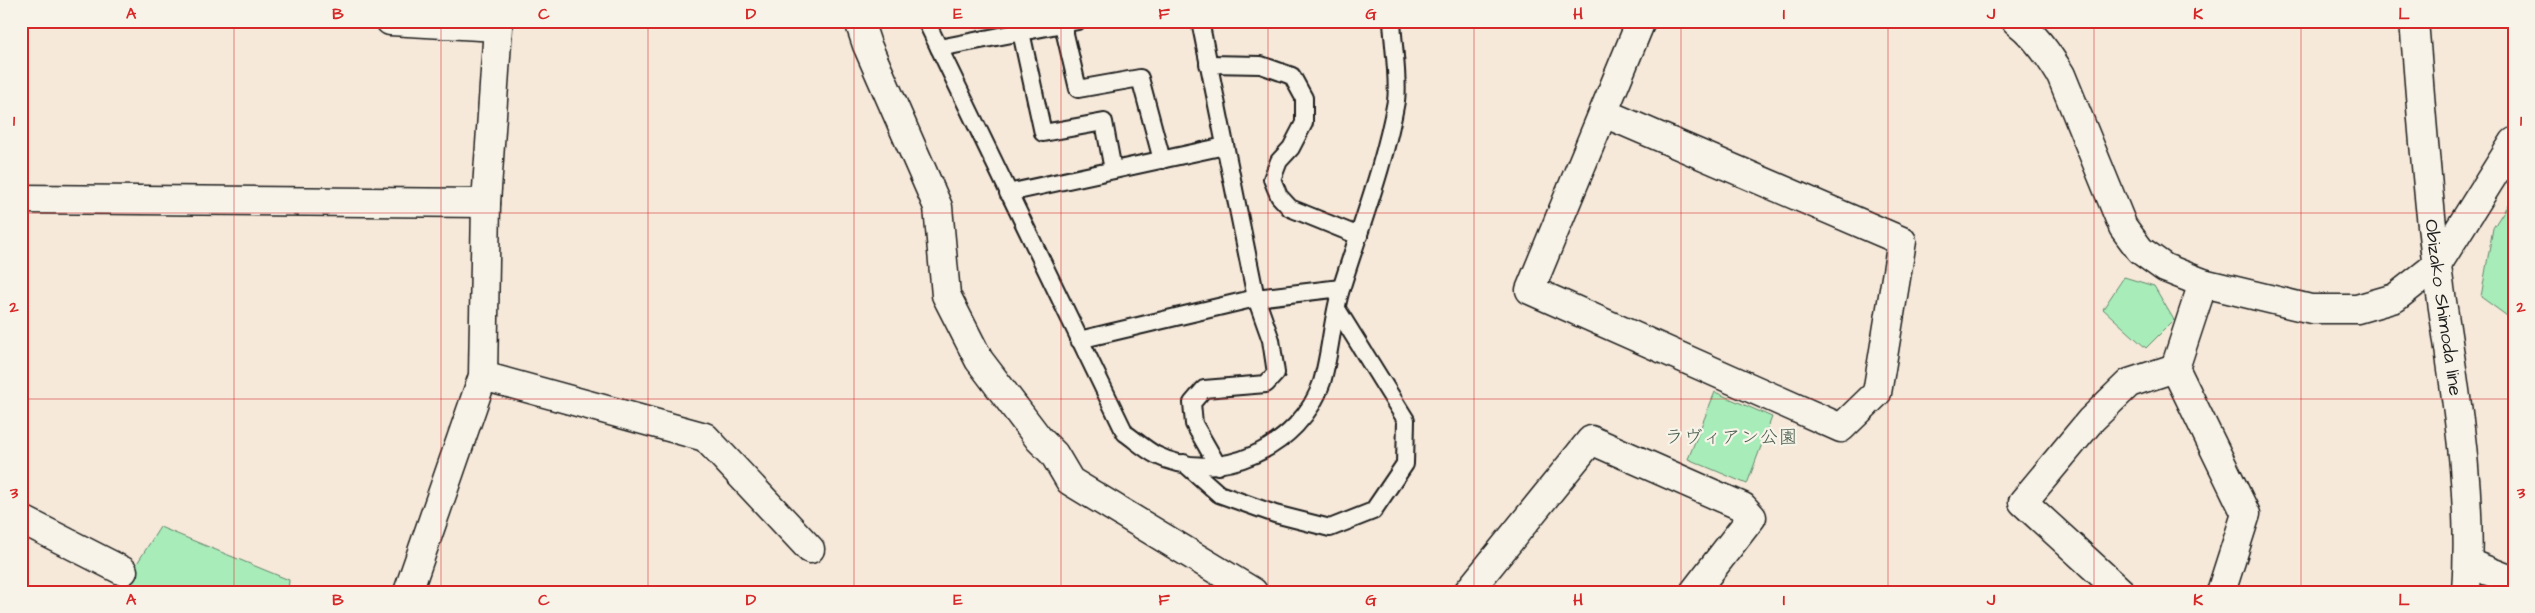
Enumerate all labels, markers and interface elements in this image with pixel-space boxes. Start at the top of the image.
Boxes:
text: A [126,3,137,25]
text: B [332,3,344,25]
text: C [538,3,550,25]
text: D [746,3,757,25]
text: E [953,3,963,25]
text: F [1158,3,1170,25]
text: G [1365,3,1377,25]
text: H [1573,3,1583,25]
text: I [1783,3,1785,25]
text: J [1986,3,1996,25]
text: K [2193,3,2203,25]
text: L [2398,3,2410,25]
text: 1 [13,110,16,132]
text: 1 [2520,110,2523,132]
street label: Obizako Shimoda line [2418,218,2469,397]
text: 2 [8,296,19,318]
text: 2 [2515,296,2526,318]
park label: ラヴィアン公園 [1664,424,1798,451]
text: 3 [9,482,19,504]
text: 3 [2516,482,2526,504]
text: A [126,589,137,611]
text: B [332,589,344,611]
text: C [538,589,550,611]
text: D [746,589,757,611]
text: E [953,589,963,611]
text: F [1158,589,1170,611]
text: G [1365,589,1377,611]
text: H [1573,589,1583,611]
text: I [1783,589,1785,611]
text: J [1986,589,1996,611]
text: K [2193,589,2203,611]
text: L [2398,589,2410,611]

